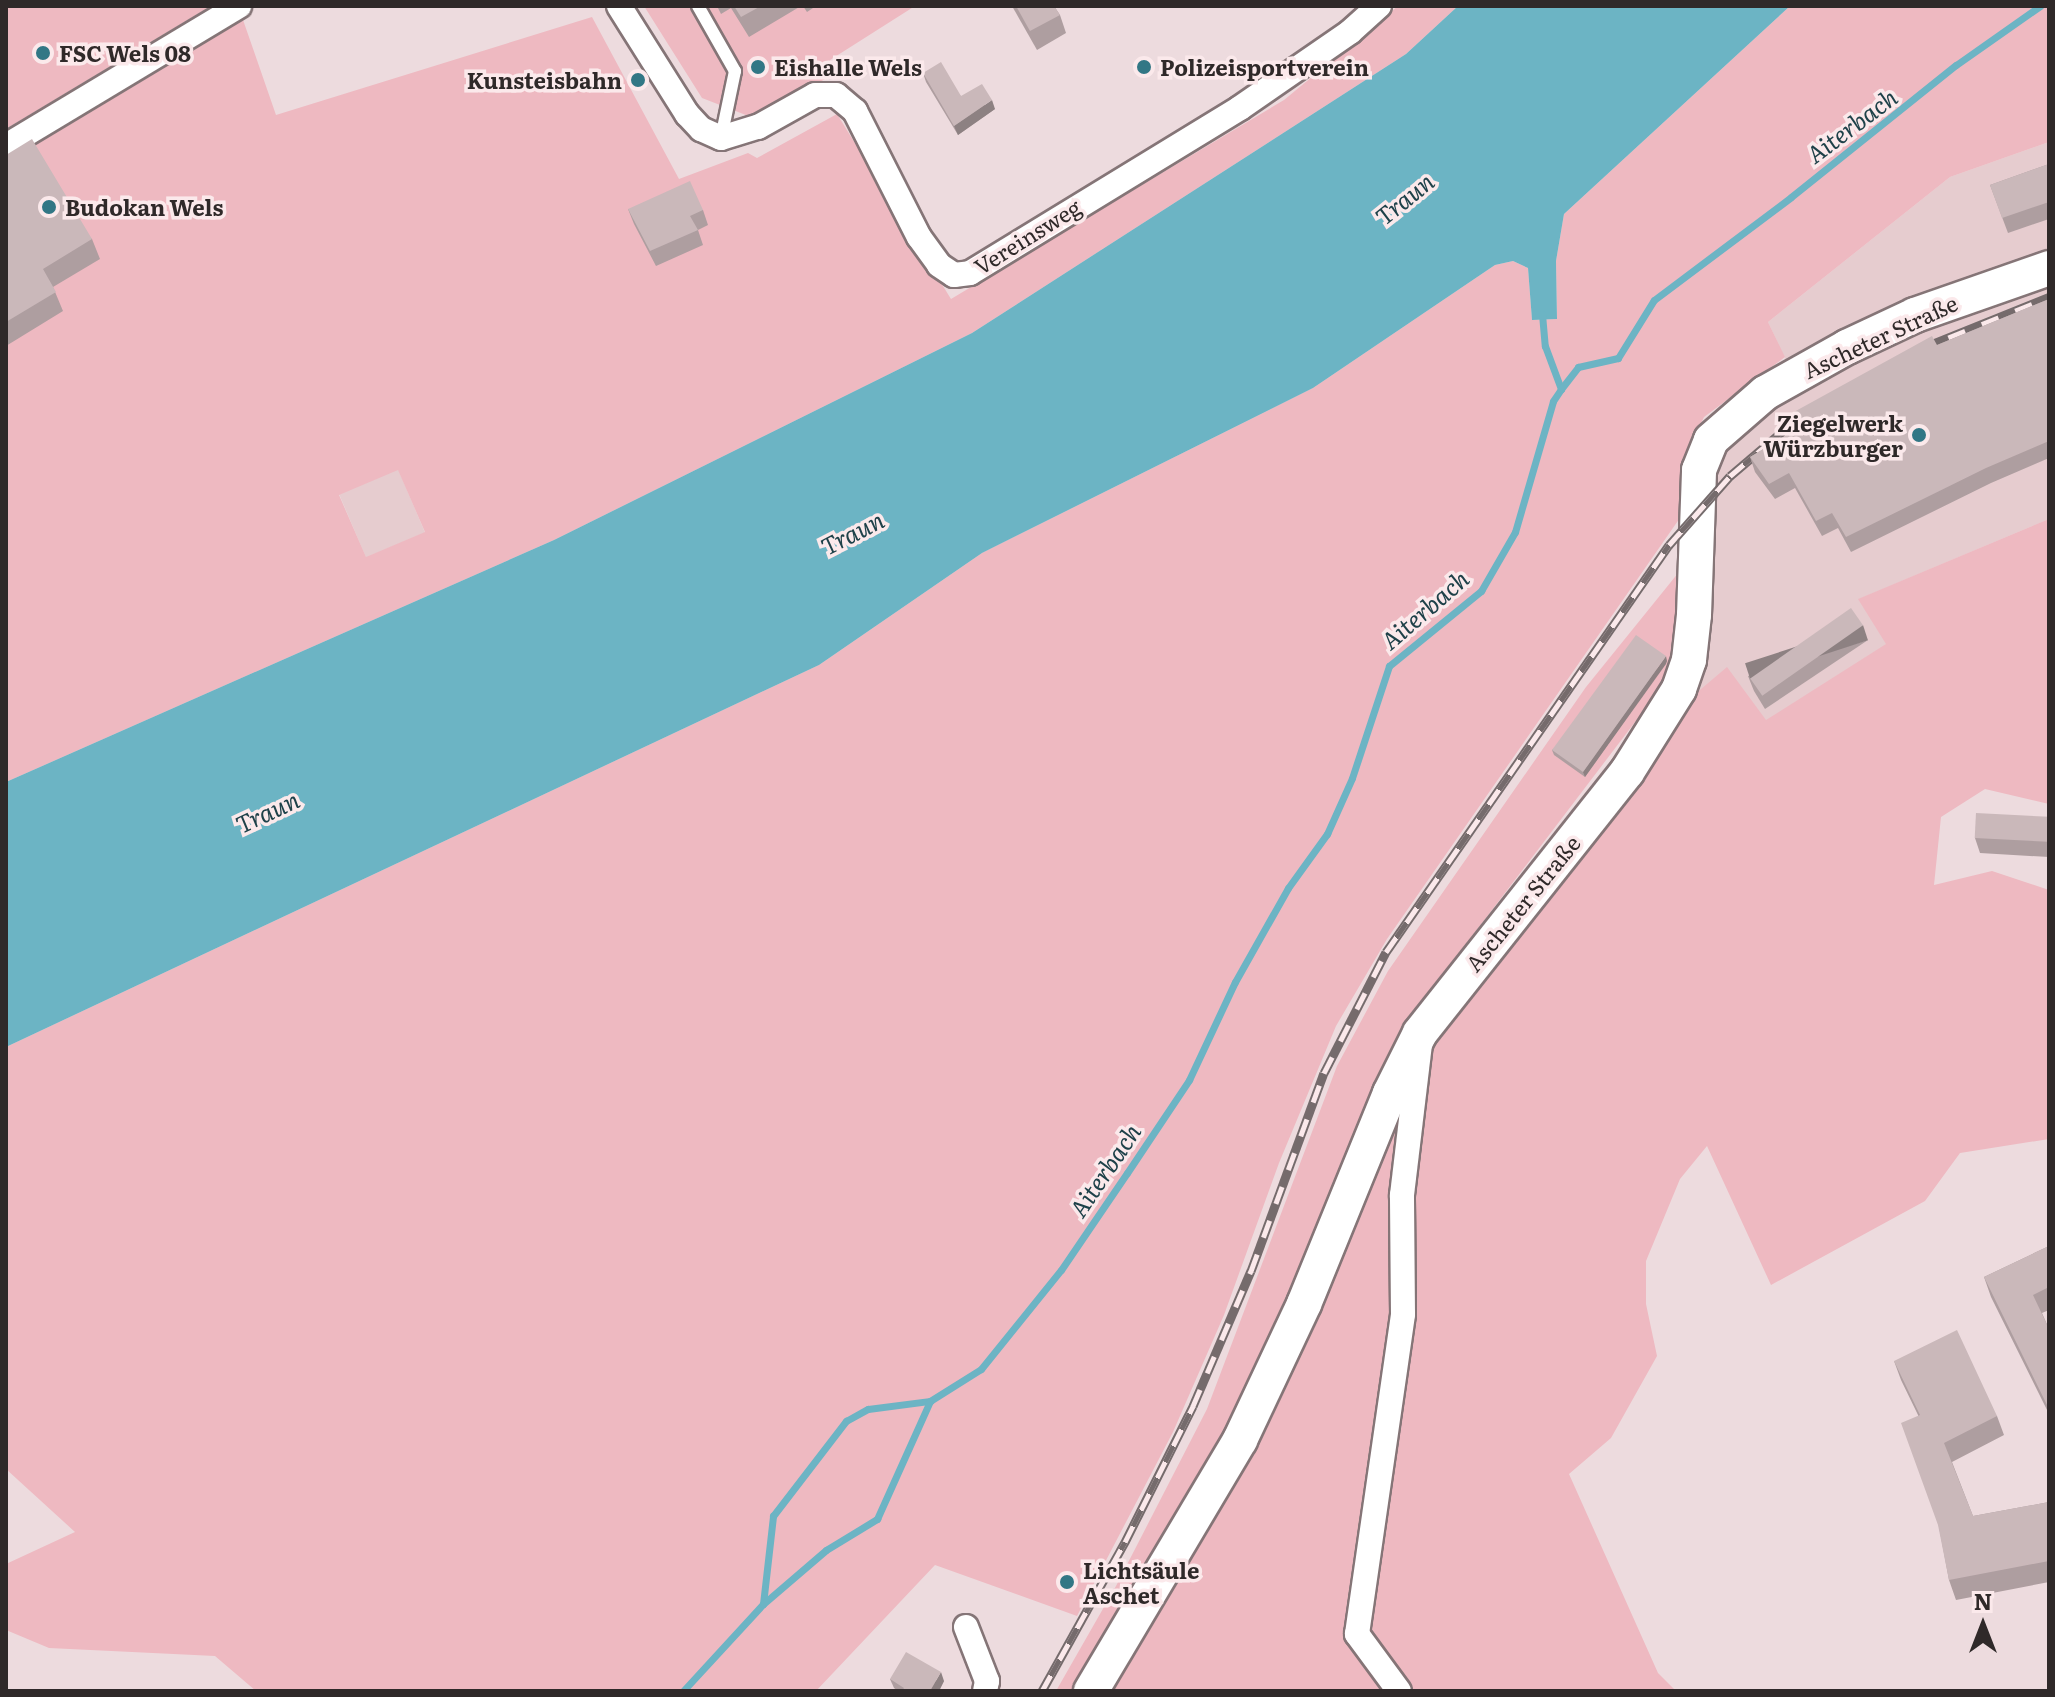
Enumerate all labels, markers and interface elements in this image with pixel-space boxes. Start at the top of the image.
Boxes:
place label: FSC Wels 08 [59,40,191,66]
marker: FSC Wels 08 [34,44,52,62]
place label: Eishalle Wels [774,54,922,80]
place label: Polizeisportverein [1160,54,1369,80]
marker: Eishalle Wels [749,58,767,76]
marker: Polizeisportverein [1135,58,1153,76]
place label: Kunsteisbahn [467,67,622,93]
marker: Kunsteisbahn [629,71,647,89]
water label: Aiterbach [1800,82,1902,168]
water label: Traun [1369,166,1439,230]
street label: Vereinsweg [969,193,1085,279]
place label: Budokan Wels [65,194,223,220]
marker: Budokan Wels [40,198,58,216]
street label: Ascheter Straße [1799,289,1961,383]
place label: Ziegelwerk Würzburger [1763,409,1903,460]
marker: Ziegelwerk Würzburger [1910,426,1928,444]
water label: Traun [816,504,888,560]
water label: Aiterbach [1374,563,1474,655]
water label: Traun [231,784,303,838]
street label: Ascheter Straße [1459,830,1585,976]
water label: Aiterbach [1062,1118,1146,1222]
place label: Lichtsäule Aschet [1083,1556,1199,1608]
marker: Lichtsäule Aschet [1058,1573,1076,1591]
text: N [1974,1584,1992,1617]
north arrow [1943,1585,2023,1665]

